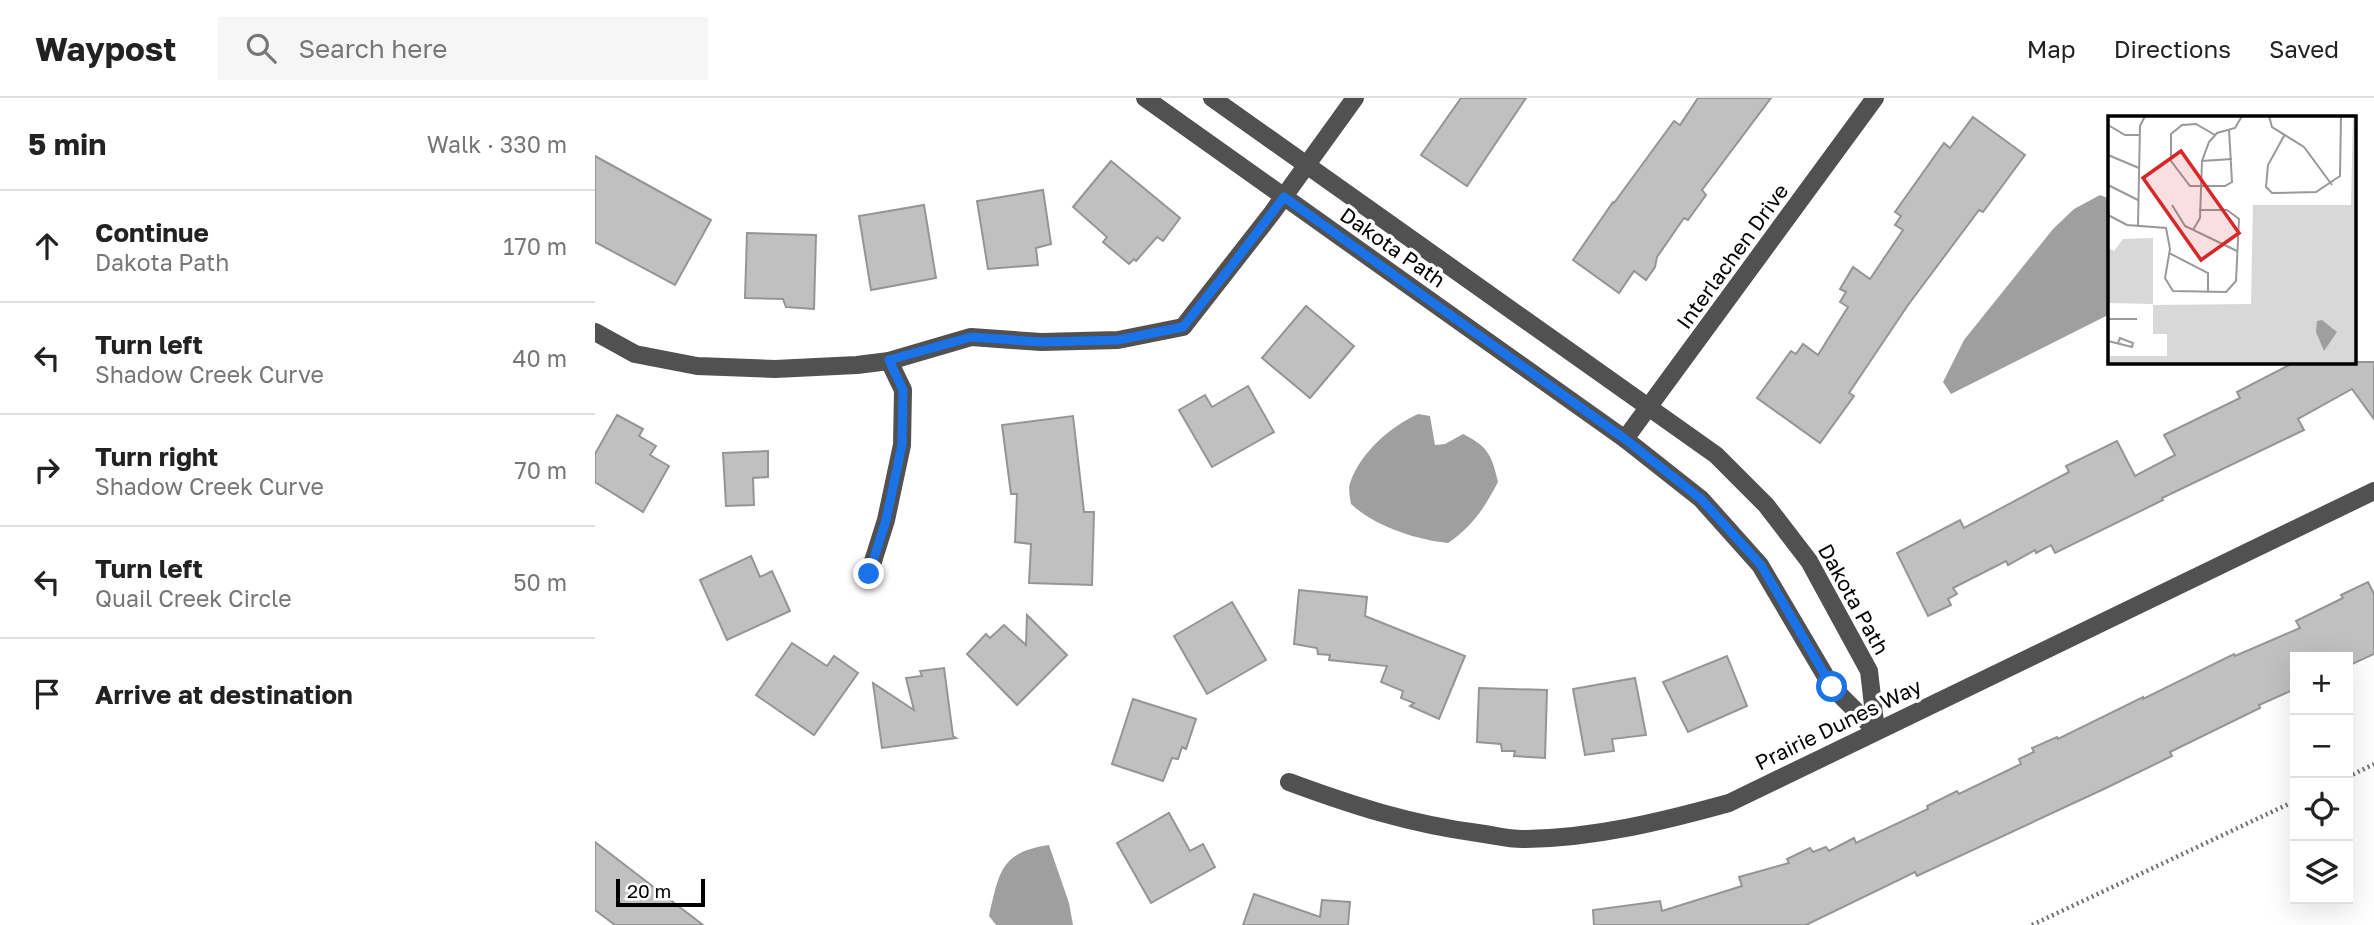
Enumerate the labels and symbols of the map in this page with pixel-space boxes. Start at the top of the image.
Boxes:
inset map [2108,116,2357,364]
street label: Interlachen Drive [1671,178,1793,334]
street label: Dakota Path [1335,201,1451,293]
street label: Dakota Path [1813,539,1895,659]
route end [853,558,884,589]
route start [1816,671,1847,702]
street label: Prairie Dunes Way [1751,672,1926,776]
scale bar [616,876,705,908]

